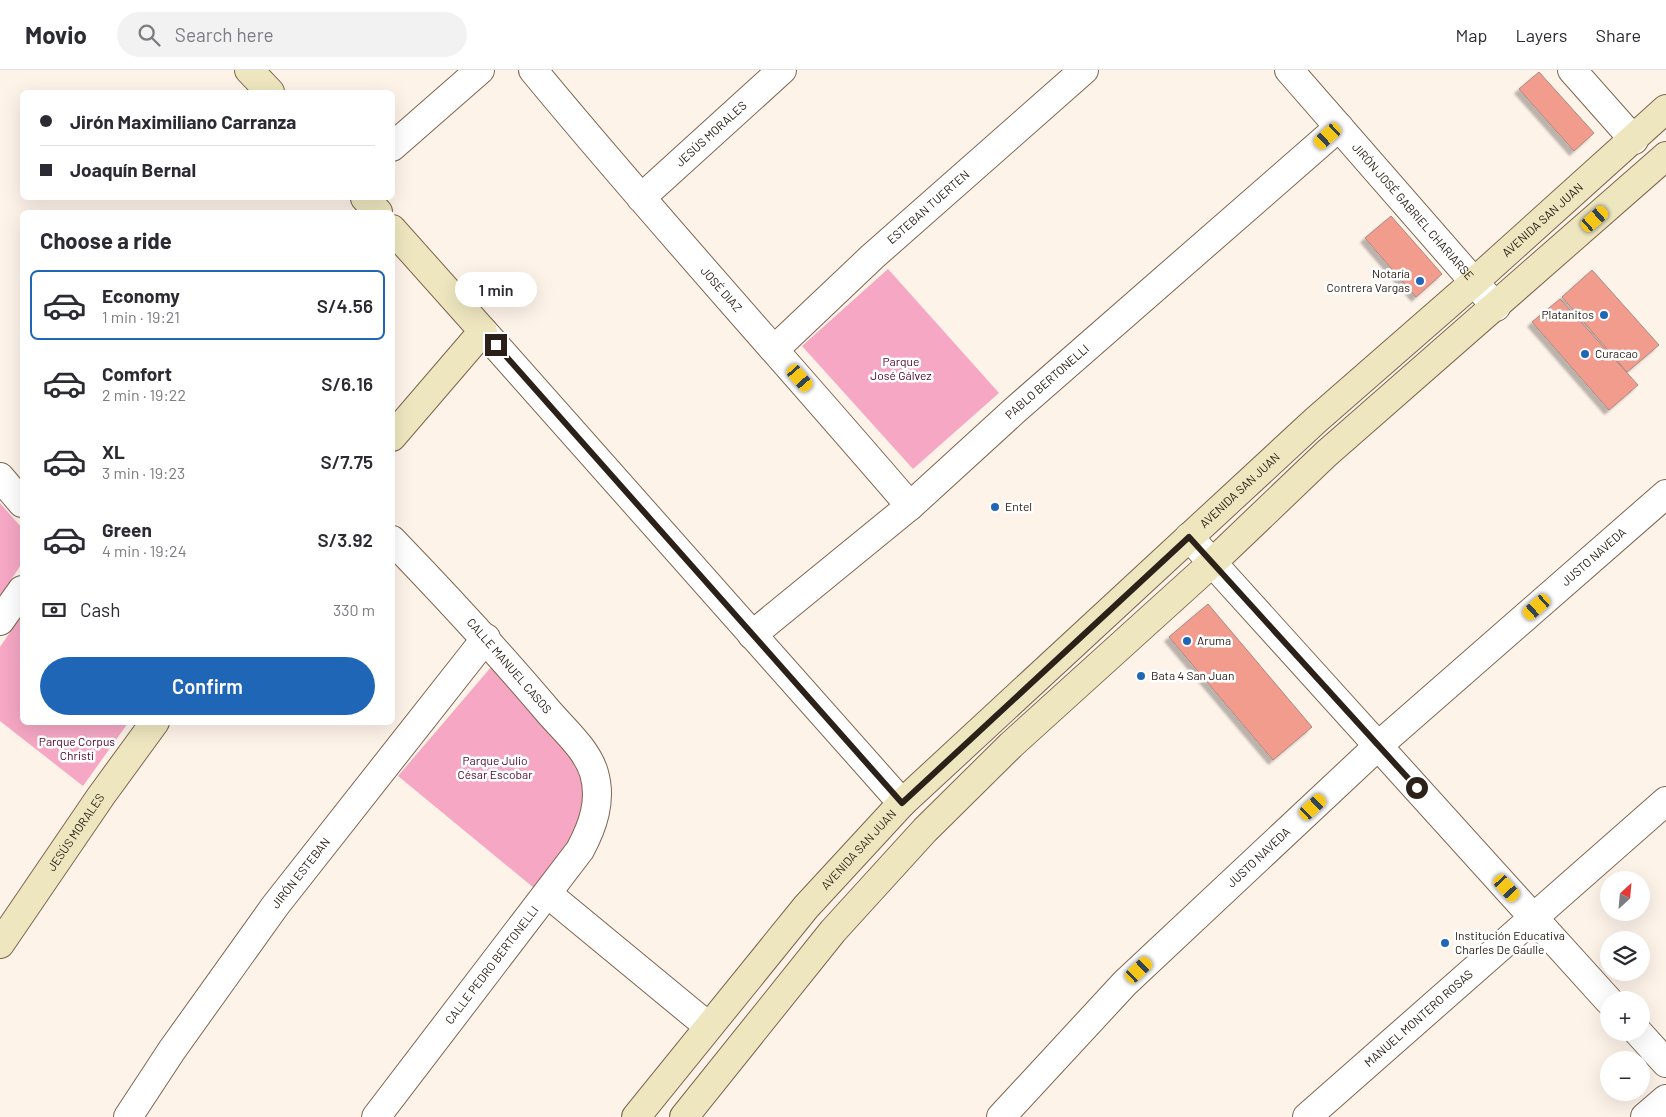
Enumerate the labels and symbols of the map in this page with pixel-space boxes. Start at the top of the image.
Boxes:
street label: JESÚS MORALES [672,98,749,169]
car [1311,120,1344,152]
street label: JIRÓN JOSÉ GABRIEL CHARIARSE [1350,140,1477,282]
street label: ESTEBAN TUERTEN [884,167,972,246]
street label: AVENIDA SAN JUAN [1499,179,1585,259]
car [1578,203,1611,235]
street label: JOSÉ DIAZ [698,263,745,314]
place label: Notaría Contrera Vargas [1327,266,1410,294]
callout: 1 min [455,272,537,308]
marker: Notaría Contrera Vargas [1414,275,1426,287]
place label: Platanitos [1542,307,1594,321]
marker: Platanitos [1598,309,1610,321]
route end [485,334,507,356]
street label: PABLO BERTONELLI [1002,341,1091,421]
place label: Curacao [1595,346,1638,360]
marker: Curacao [1579,348,1591,360]
park label: Parque José Gálvez [870,354,932,382]
car [784,362,815,394]
street label: AVENIDA SAN JUAN [1196,449,1282,530]
place label: Entel [1005,499,1032,513]
marker: Entel [989,501,1001,513]
street label: JUSTO NAVEDA [1558,524,1628,588]
car [1520,591,1553,623]
street label: CALLE MANUEL CASOS [465,615,555,716]
place label: Aruma [1197,633,1231,647]
marker: Aruma [1181,635,1193,647]
place label: Bata 4 San Juan [1151,668,1234,682]
marker: Bata 4 San Juan [1135,670,1147,682]
park label: Parque Corpus Christi [39,734,115,762]
park label: Parque Julio César Escobar [457,753,533,781]
route start [1406,777,1428,799]
street label: JESÚS MORALES [44,791,107,873]
car [1296,791,1329,823]
street label: AVENIDA SAN JUAN [818,806,898,892]
street label: JUSTO NAVEDA [1224,824,1293,890]
street label: JIRÓN ESTEBAN [268,834,332,911]
north arrow [1600,871,1650,921]
car [1491,872,1522,904]
street label: CALLE PEDRO BERTONELLI [442,903,541,1026]
place label: Institución Educativa Charles De Gaulle [1455,928,1565,956]
marker: Institución Educativa Charles De Gaulle [1439,937,1451,949]
car [1122,954,1155,986]
street label: MANUEL MONTERO ROSAS [1361,966,1475,1069]

